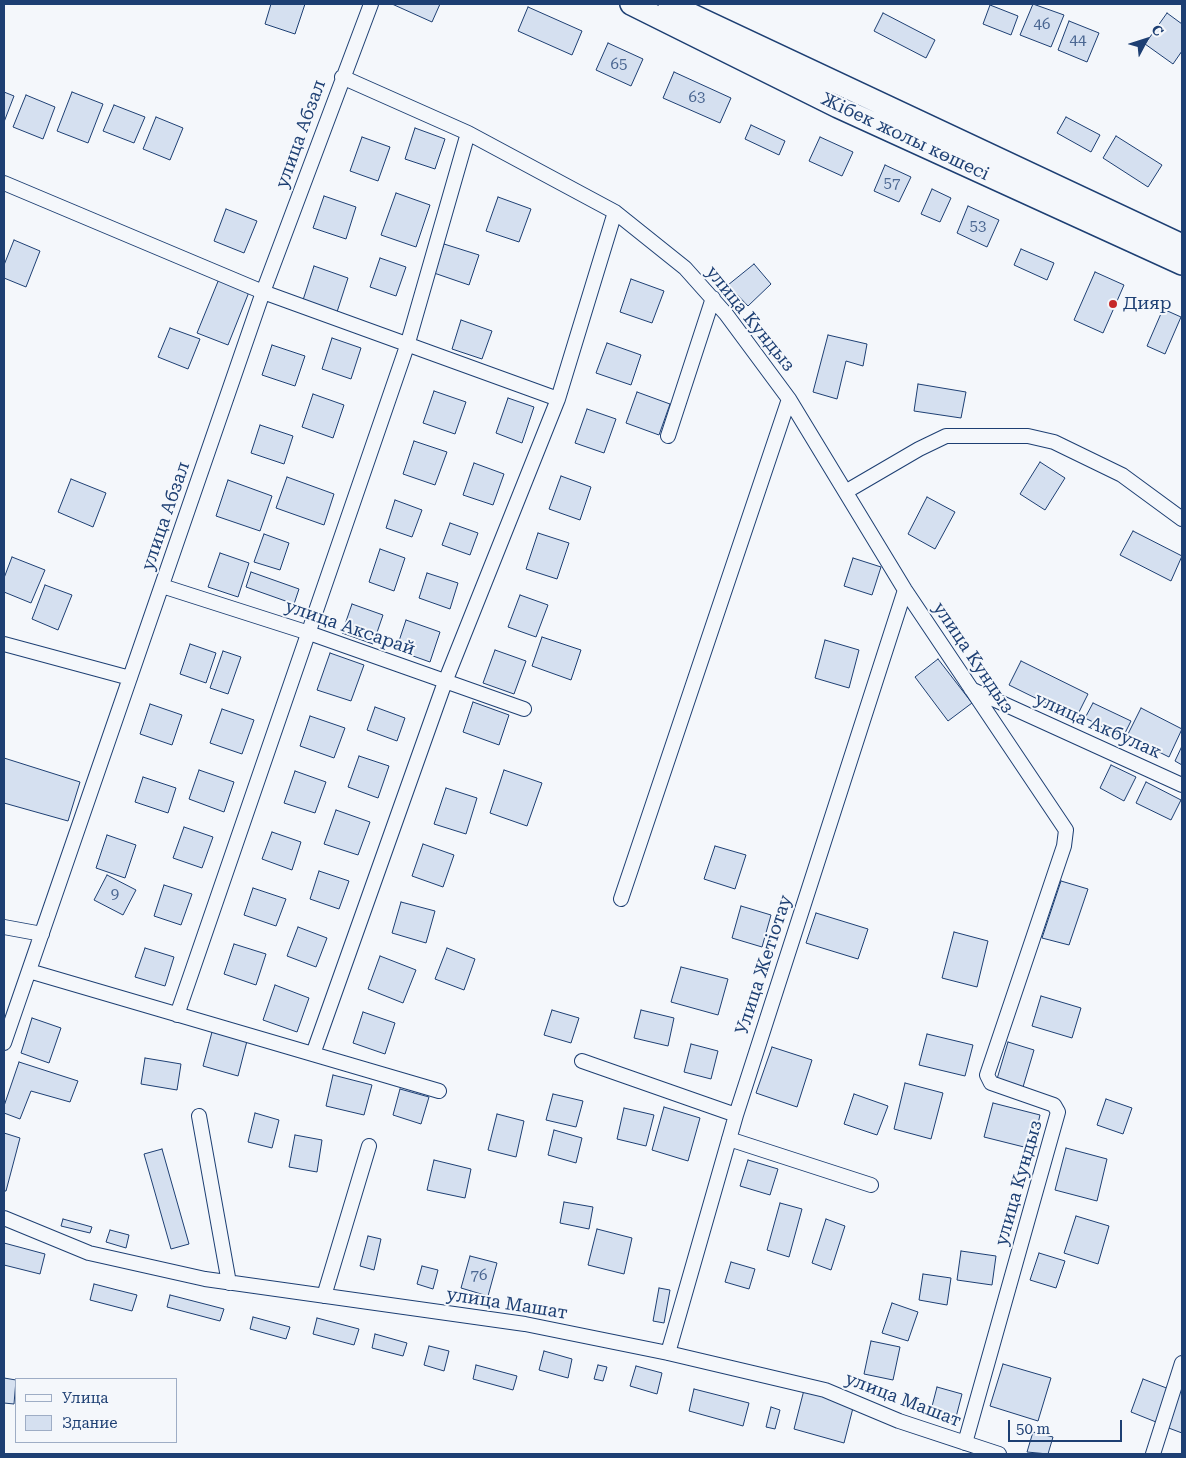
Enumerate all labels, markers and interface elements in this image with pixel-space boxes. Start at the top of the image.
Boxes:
north arrow [1121,15,1171,65]
house number: 46 [1034,16,1050,34]
text: С [1148,21,1167,39]
house number: 44 [1070,32,1086,50]
house number: 65 [611,56,627,74]
street label: улица Абзал [271,77,331,191]
house number: 63 [689,89,705,107]
street label: Жібек жолы көшесі [817,89,993,185]
house number: 57 [884,175,900,193]
house number: 53 [970,218,986,236]
street label: улица Кундыз [701,262,799,376]
place label: Дияр [1123,293,1171,315]
marker: Дияр [1107,298,1119,310]
street label: улица Абзал [137,459,195,573]
street label: улица Аксарай [282,596,418,660]
street label: улица Кундыз [928,598,1018,718]
street label: улица Акбулак [1031,688,1165,764]
house number: 9 [111,886,119,904]
street label: Улица Жетіотау [731,893,797,1037]
street label: улица Кундыз [991,1118,1047,1248]
house number: 76 [471,1267,487,1285]
street label: улица Машат [445,1284,569,1324]
street label: улица Машат [842,1368,964,1432]
legend [15,1378,178,1443]
text: Улица [62,1389,108,1407]
scale bar [1011,1410,1125,1442]
text: Здание [62,1414,118,1432]
text: 50 m [1016,1420,1050,1438]

